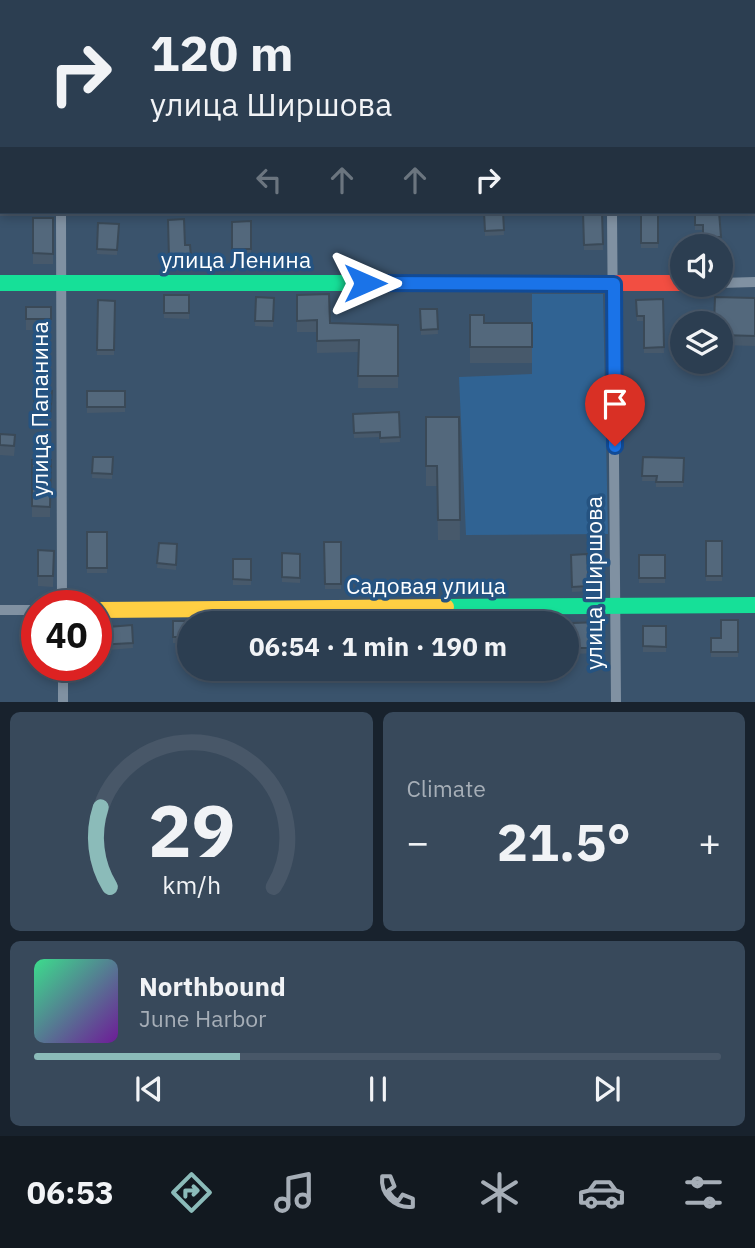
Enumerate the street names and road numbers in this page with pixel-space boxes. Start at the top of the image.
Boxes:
street label: улица Ленина [161,244,311,274]
street label: улица Папанина [24,321,54,497]
street label: улица Ширшова [578,496,608,670]
street label: Садовая улица [346,570,506,600]

